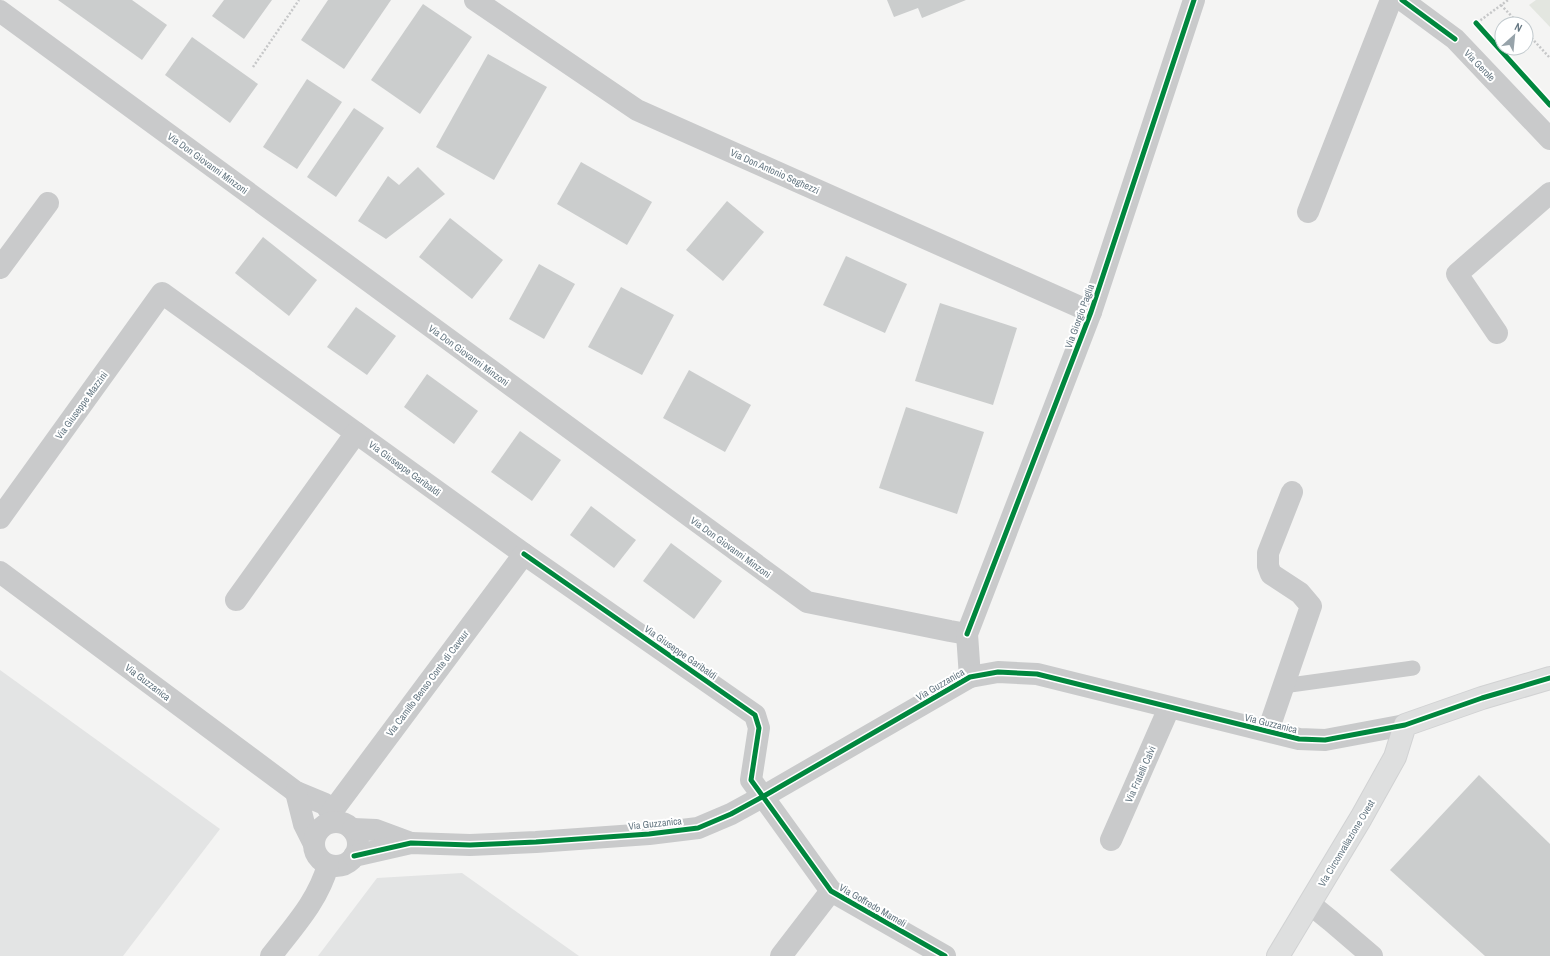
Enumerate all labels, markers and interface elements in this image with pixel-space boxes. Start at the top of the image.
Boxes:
north arrow [1494,16,1534,56]
text: N [1512,19,1525,35]
street label: Via Gerole [1461,47,1498,84]
street label: Via Don Giovanni Minzoni [165,130,251,197]
street label: Via Don Antonio Seghezzi [728,146,821,197]
street label: Via Giorgio Paglia [1062,282,1097,350]
street label: Via Don Giovanni Minzoni [426,322,512,389]
street label: Via Giuseppe Mazzini [52,369,110,442]
street label: Via Giuseppe Garibaldi [366,438,443,499]
street label: Via Don Giovanni Minzoni [688,514,774,581]
street label: Via Giuseppe Garibaldi [642,622,720,682]
street label: Via Camillo Benso Conte di Cavour [383,627,472,739]
street label: Via Guzzanica [122,661,173,704]
street label: Via Guzzanica [914,665,967,703]
street label: Via Guzzanica [1243,711,1299,736]
street label: Via Fratelli Calvi [1122,744,1159,804]
street label: Via Circonvallazione Ovest [1315,797,1378,889]
street label: Via Guzzanica [628,814,683,833]
street label: Via Goffredo Mameli [837,881,909,930]

